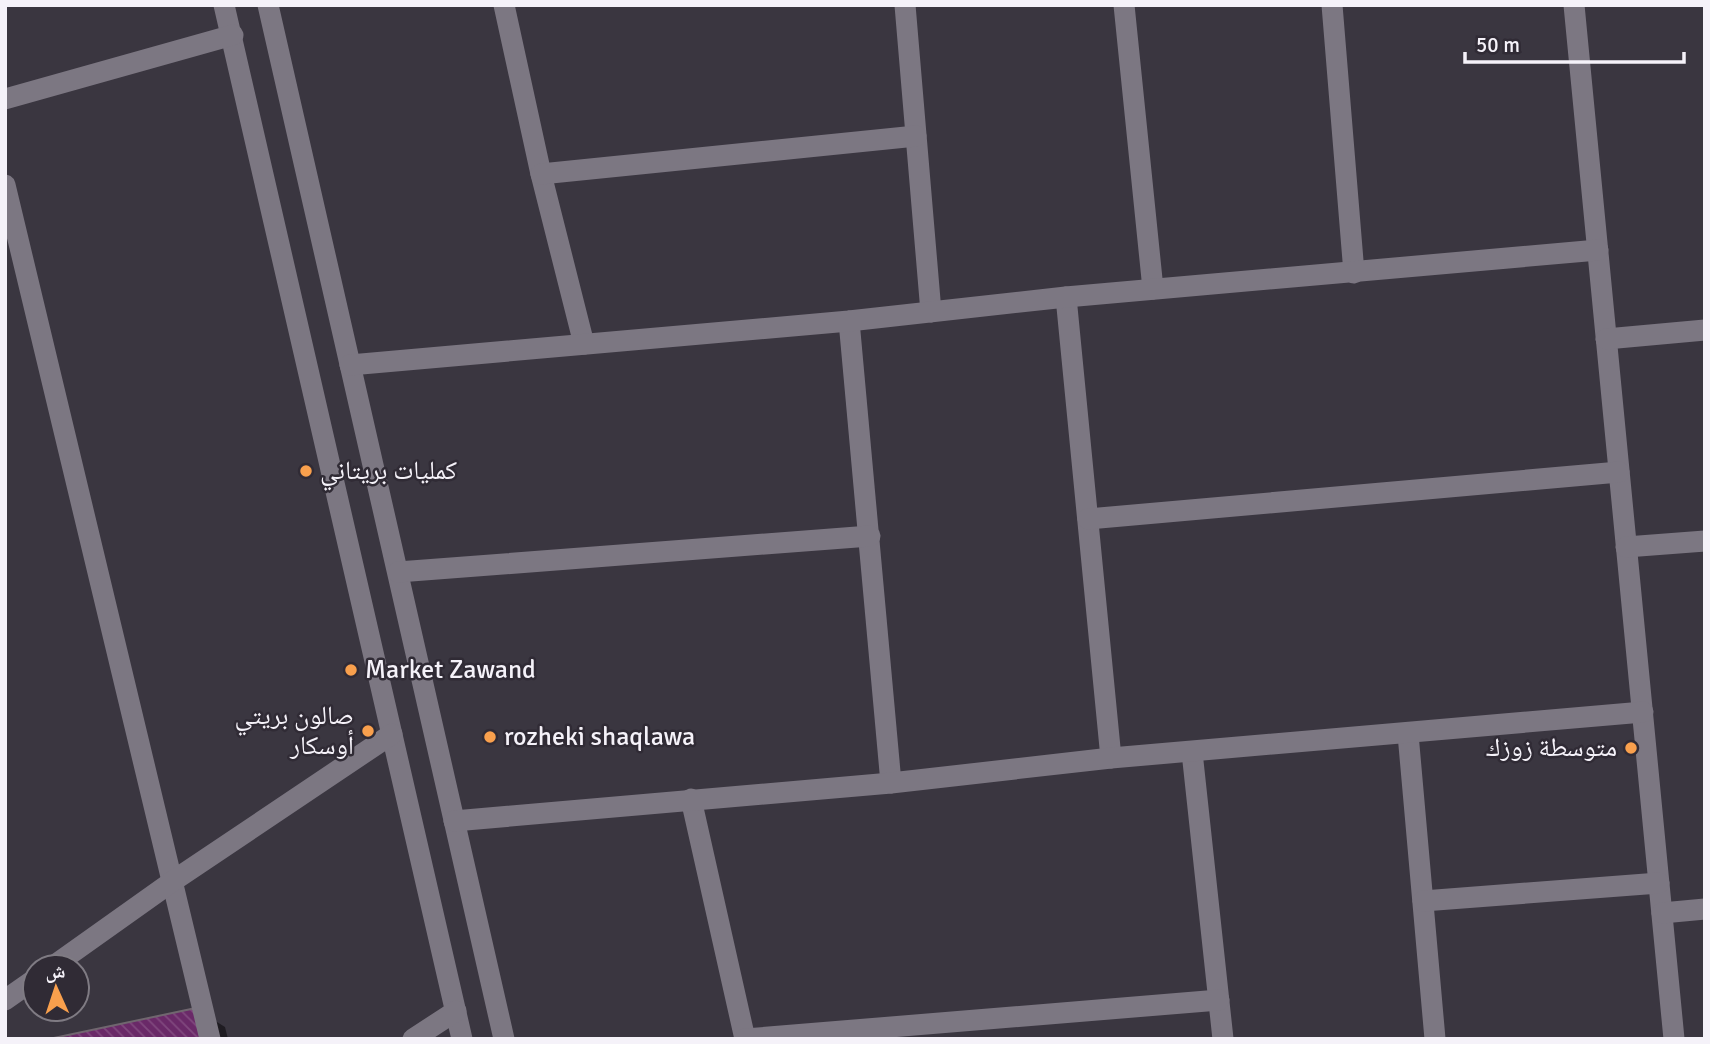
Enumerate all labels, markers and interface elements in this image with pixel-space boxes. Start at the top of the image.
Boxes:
scale bar [1465,21,1684,65]
text: 50 m [1476,32,1520,58]
place label: كمليات بريتاني [320,455,457,491]
marker: كمليات بريتاني [298,463,314,479]
place label: Market Zawand [365,654,536,686]
marker: Market Zawand [343,662,359,678]
place label: صالون بريتي أوسكار [235,700,354,762]
place label: rozheki shaqlawa [504,721,695,753]
marker: صالون بريتي أوسكار [360,723,376,739]
marker: rozheki shaqlawa [482,729,498,745]
place label: متوسطة زوزك [1486,732,1617,764]
marker: متوسطة زوزك [1623,740,1639,756]
north arrow [21,953,91,1023]
text: ش [44,960,66,985]

